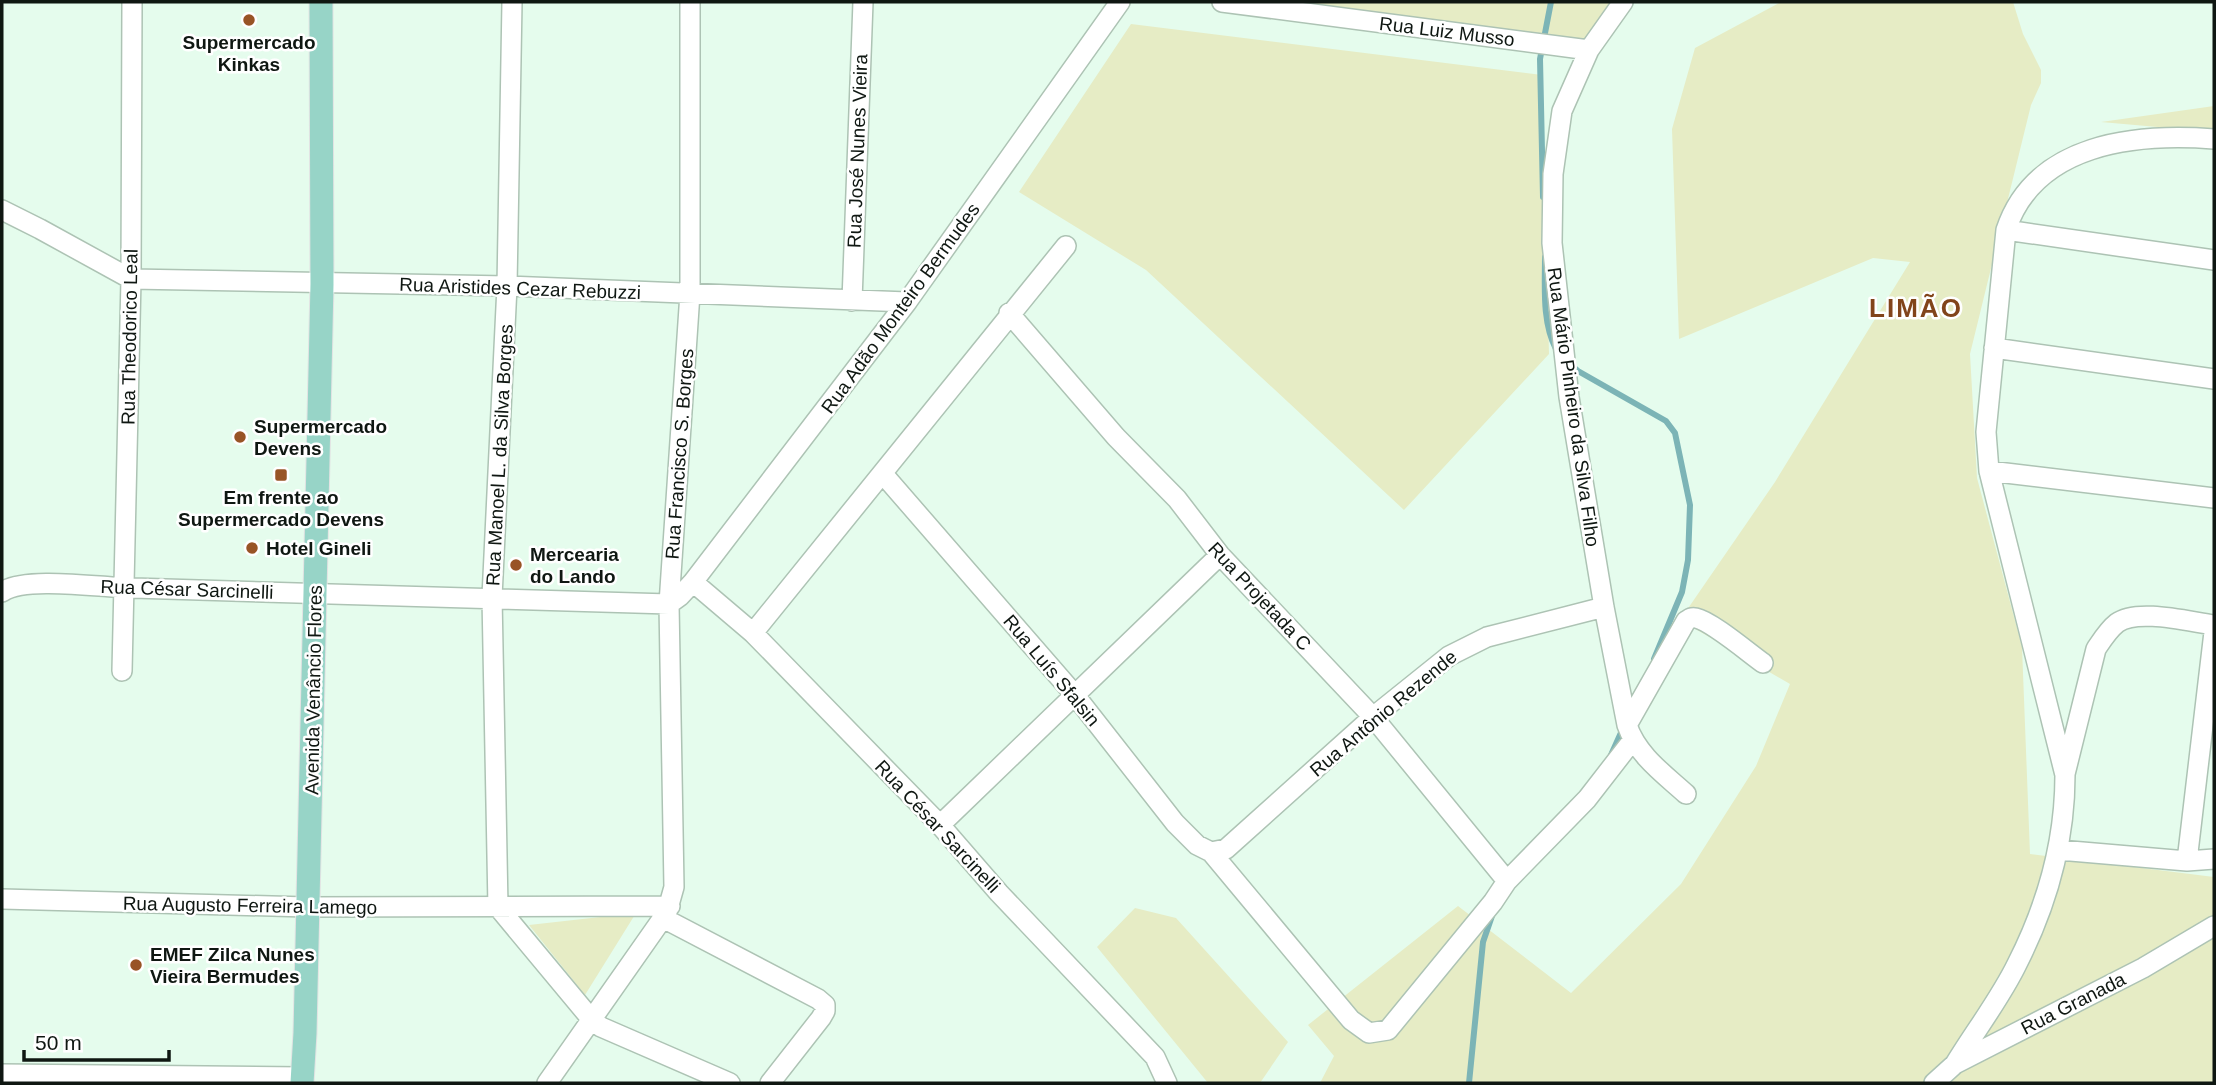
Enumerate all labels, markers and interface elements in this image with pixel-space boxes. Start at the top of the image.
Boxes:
marker: Supermercado Kinkas [241,12,257,28]
street label: Rua Luiz Musso [1378,13,1516,50]
place label: Supermercado Kinkas [182,32,316,75]
street label: Rua José Nunes Vieira [844,53,871,248]
street label: Rua Adão Monteiro Bermudes [817,199,984,417]
street label: Rua Theodorico Leal [117,249,142,425]
street label: Rua Mário Pinheiro da Silva Filho [1543,266,1604,548]
street label: Rua Aristides Cezar Rebuzzi [399,274,641,303]
district label: LIMÃO [1869,293,1963,323]
street label: Rua Manoel L. da Silva Borges [482,324,517,586]
street label: Rua Francisco S. Borges [662,348,697,560]
place label: Supermercado Devens [254,416,387,459]
marker: Supermercado Devens [232,429,248,445]
marker: Em frente ao Supermercado Devens [273,467,289,483]
place label: Em frente ao Supermercado Devens [178,487,384,530]
place label: Hotel Gineli [266,538,372,559]
street label: Rua Projetada C [1204,538,1315,655]
marker: Hotel Gineli [244,540,260,556]
place label: Mercearia do Lando [530,544,619,587]
marker: Mercearia do Lando [508,557,524,573]
street label: Rua César Sarcinelli [100,576,274,603]
street label: Avenida Venâncio Flores [301,585,326,795]
street label: Rua Luís Sfalsin [999,611,1104,730]
street label: Rua Antônio Rezende [1306,646,1461,781]
street label: Rua César Sarcinelli [871,756,1004,897]
street label: Rua Augusto Ferreira Lamego [123,893,377,918]
place label: EMEF Zilca Nunes Vieira Bermudes [150,944,315,987]
marker: EMEF Zilca Nunes Vieira Bermudes [128,957,144,973]
street label: Rua Granada [2018,968,2129,1039]
scale bar [24,1018,170,1062]
text: 50 m [35,1031,82,1054]

